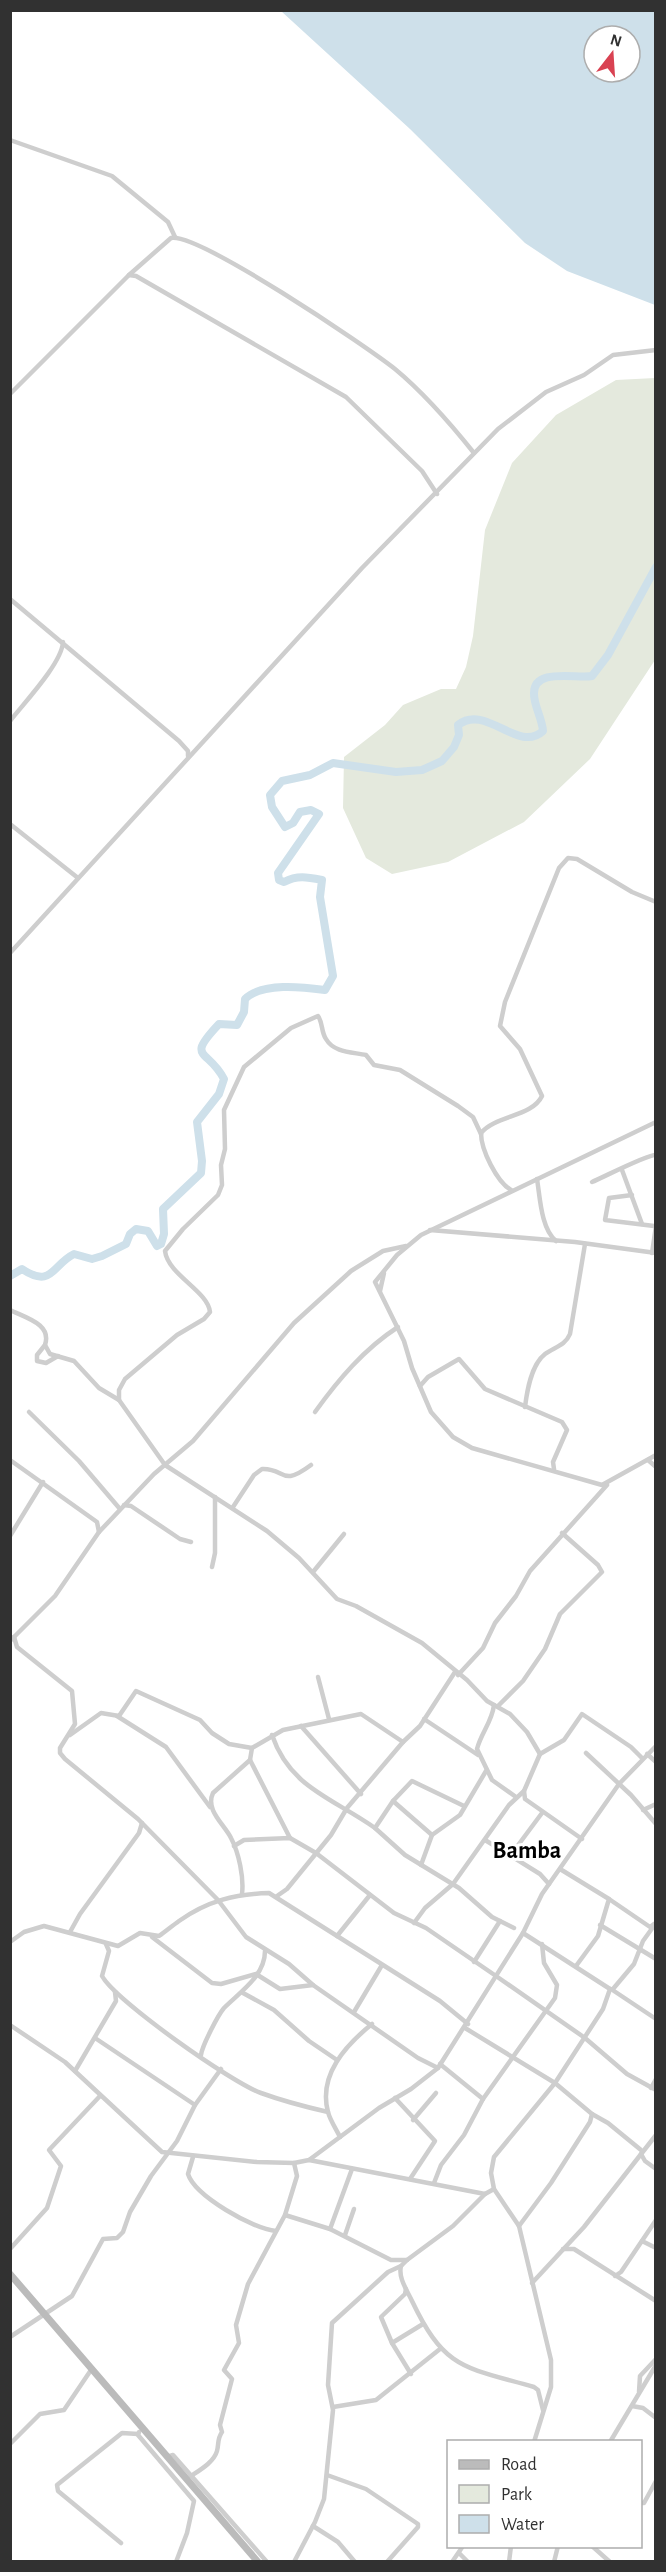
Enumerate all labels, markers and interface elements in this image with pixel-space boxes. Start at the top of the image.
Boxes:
north arrow [582,24,642,84]
text: N [608,31,624,50]
district label: Bamba [493,1839,561,1863]
legend [447,2440,642,2548]
text: Road [501,2456,537,2474]
text: Park [501,2486,533,2504]
text: Water [501,2516,544,2534]

